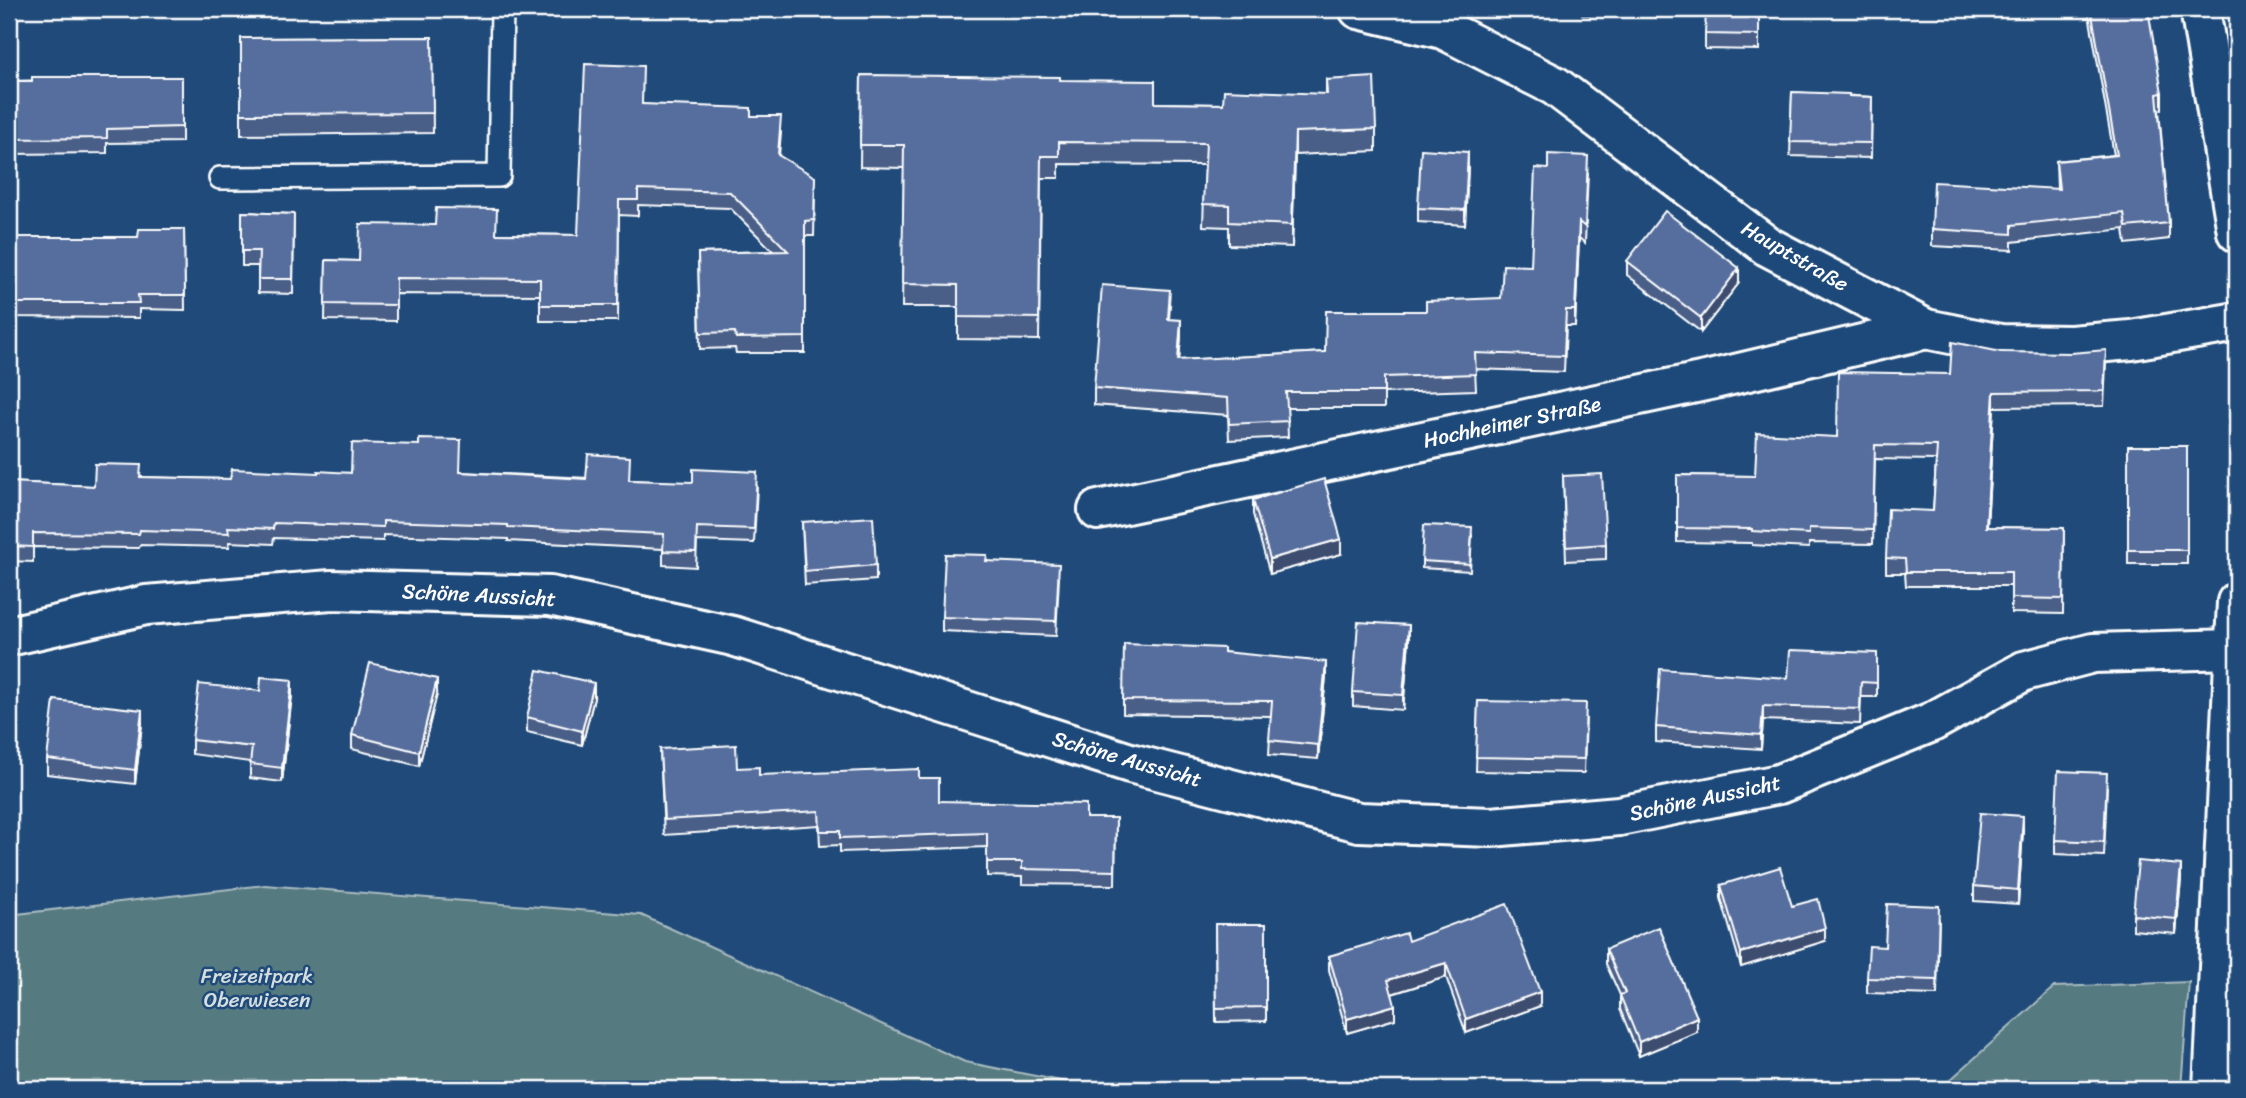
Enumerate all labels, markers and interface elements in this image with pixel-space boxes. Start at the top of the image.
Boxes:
street label: Hauptstraße [1734,210,1856,302]
street label: Hochheimer Straße [1420,385,1604,459]
street label: Schöne Aussicht [401,572,557,618]
street label: Schöne Aussicht [1048,720,1206,798]
street label: Schöne Aussicht [1626,763,1784,833]
park label: Freizeitpark Oberwiesen [201,957,313,1019]

